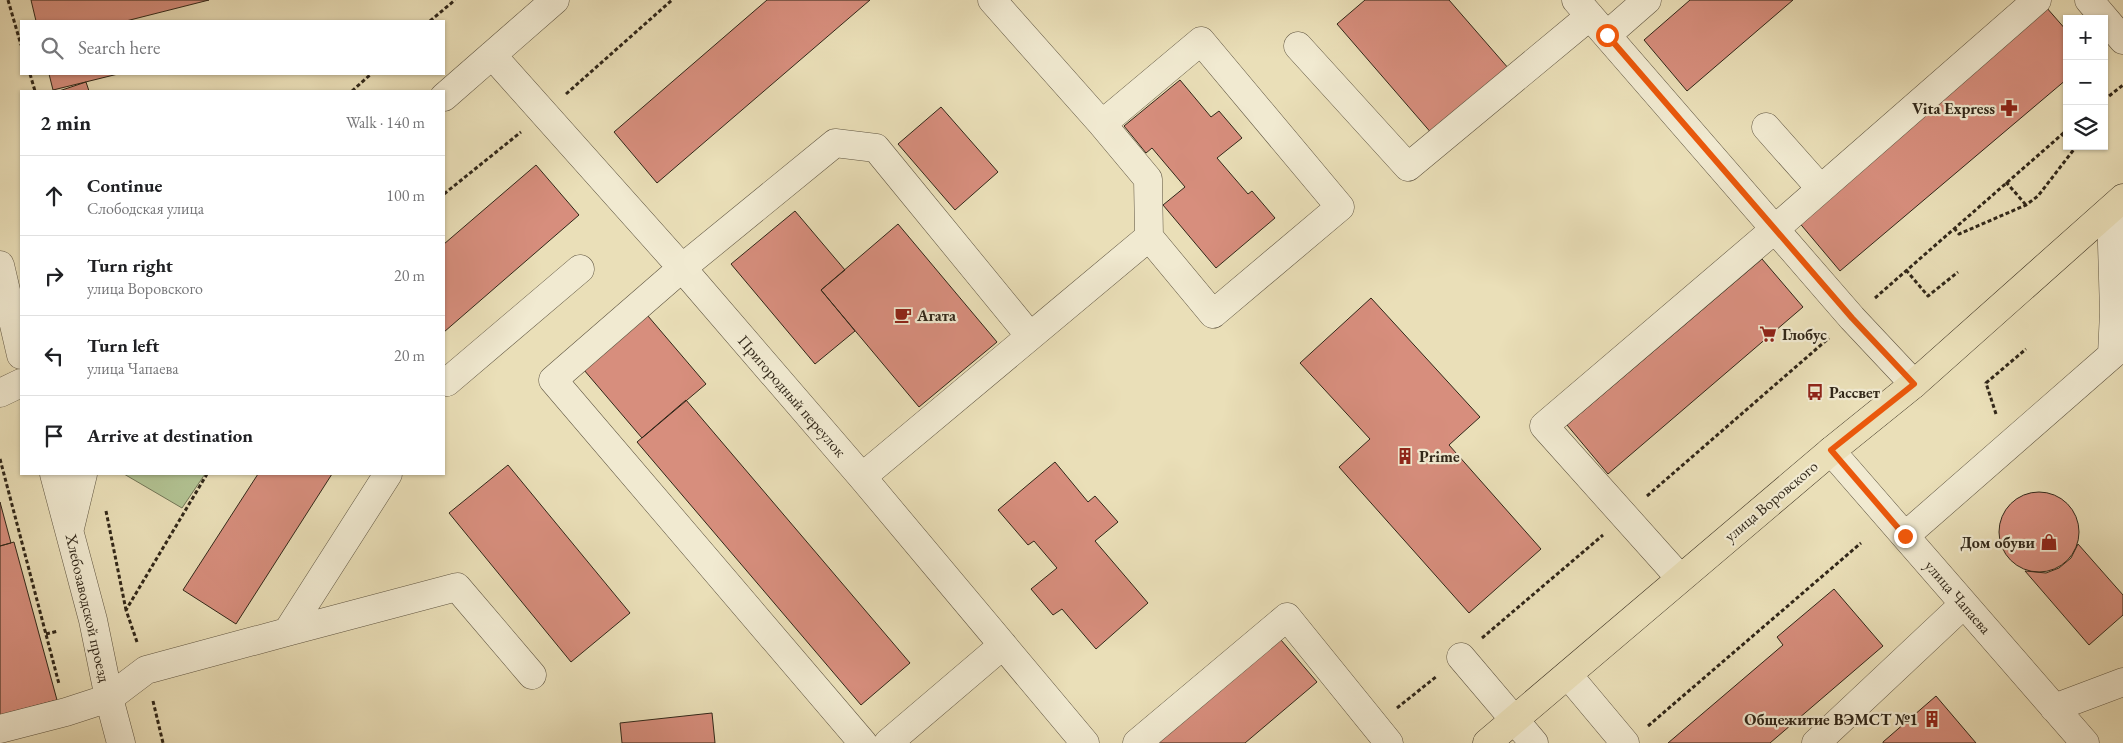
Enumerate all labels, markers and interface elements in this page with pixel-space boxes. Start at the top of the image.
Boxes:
map controls [2063,15,2108,150]
button: + [2063,15,2108,60]
search box [20,20,445,75]
route start [1596,24,1619,47]
icon: search [38,34,66,62]
text: Search here [78,35,160,60]
button: − [2063,60,2108,105]
place label: Vita Express [1912,98,1995,119]
pharmacy icon: Vita Express [1999,98,2019,118]
button: layers [2063,105,2108,150]
text: 2 min [40,109,91,136]
text: Walk · 140 m [346,112,425,133]
text: Continue [87,173,162,198]
icon: ahead [40,182,68,210]
text: 100 m [386,185,425,206]
text: Слободская улица [87,198,204,219]
text: Turn right [87,253,173,278]
icon: right [40,262,68,290]
text: 20 m [394,265,425,286]
text: улица Воровского [87,278,203,299]
cafe icon: Агата [893,305,913,325]
place label: Агата [916,305,957,326]
supermarket icon: Глобус [1758,324,1778,344]
place label: Глобус [1782,324,1827,345]
street label: Пригородный переулок [733,331,851,462]
text: Turn left [87,333,159,358]
icon: left [40,342,68,370]
text: 20 m [394,345,425,366]
text: улица Чапаева [87,358,179,379]
bus stop icon: Рассвет [1805,382,1825,402]
place label: Рассвет [1829,382,1881,403]
icon: arrive [40,422,68,450]
text: Arrive at destination [87,423,253,448]
building icon: Prime [1395,446,1415,466]
place label: Prime [1419,446,1460,467]
street label: улица Воровского [1720,456,1822,546]
route end [1894,525,1917,548]
street label: Хлебозаводской проезд [61,531,115,685]
place label: Дом обуви [1960,532,2036,553]
shop icon: Дом обуви [2039,532,2059,552]
street label: улица Чапаева [1920,556,1996,639]
place label: Общежитие ВЭМСТ №1 [1744,709,1918,730]
building icon: Общежитие ВЭМСТ №1 [1922,709,1942,729]

